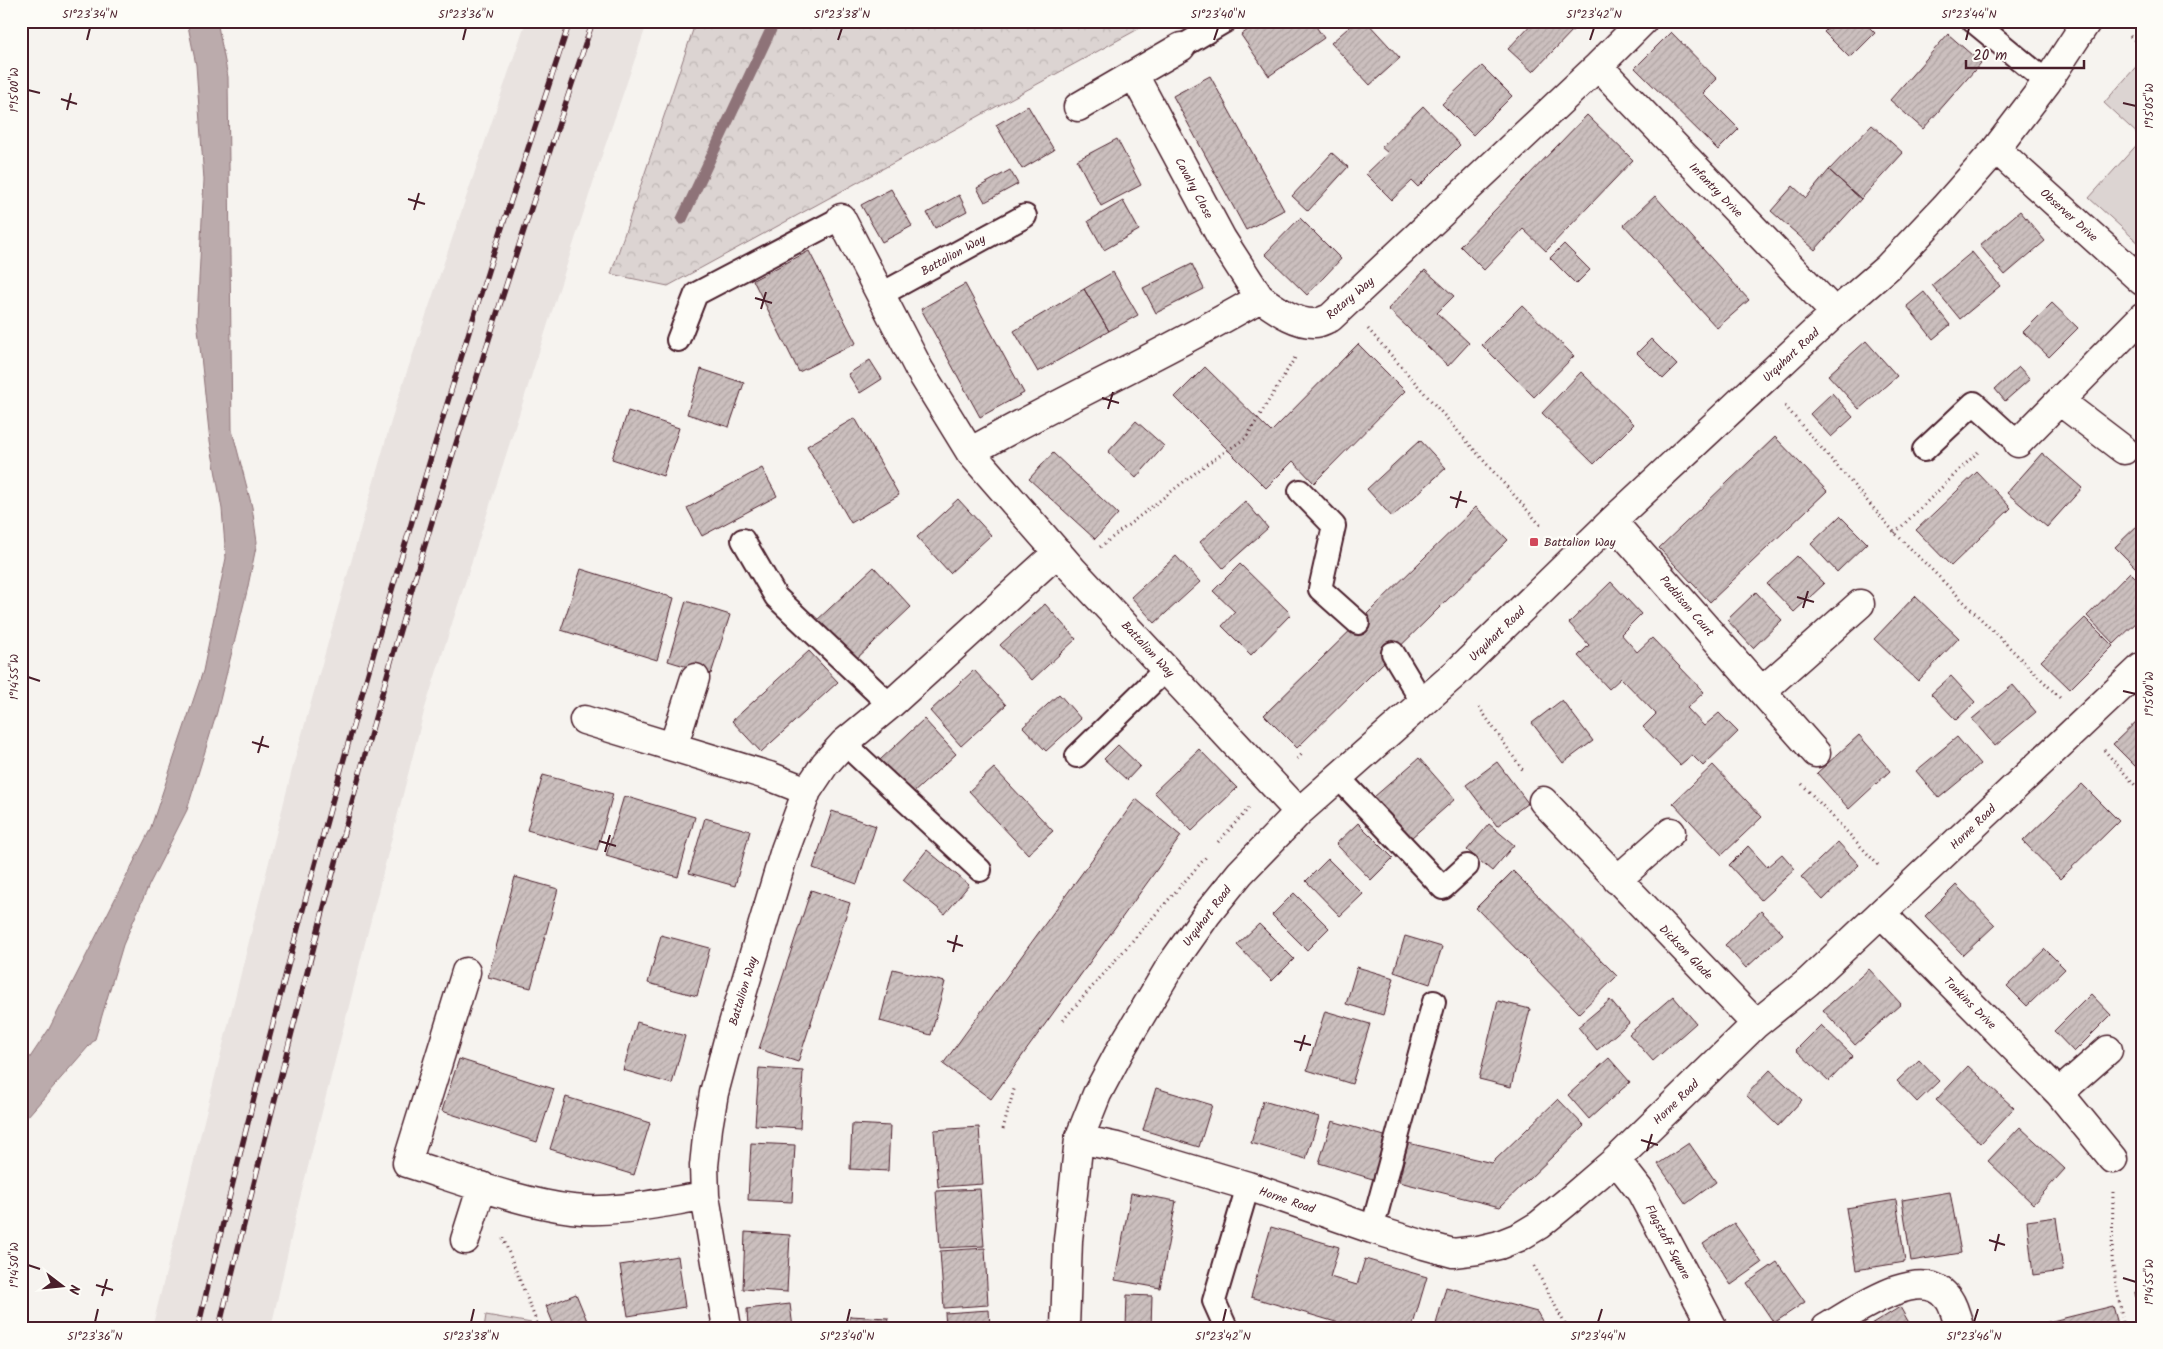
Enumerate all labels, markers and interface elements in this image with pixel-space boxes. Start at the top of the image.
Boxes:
text: 51°23'34"N [62,5,118,24]
text: 51°23'36"N [438,5,494,24]
text: 51°23'38"N [814,5,870,24]
text: 51°23'40"N [1191,5,1245,24]
text: 51°23'42"N [1566,5,1622,24]
text: 51°23'44"N [1941,5,1997,24]
scale bar [1966,38,2083,70]
text: 20 m [1973,44,2007,68]
text: 1°15'00"W [5,67,24,113]
text: 1°15'05"W [2140,83,2159,129]
street label: Cavalry Close [1169,154,1218,223]
street label: Infantry Drive [1684,158,1747,223]
street label: Observer Drive [2035,184,2102,247]
street label: Battalion Way [917,230,989,281]
street label: Rotary Way [1322,272,1379,324]
street label: Urquhart Road [1758,323,1825,387]
place label: Battalion Way [1544,533,1616,552]
marker: Battalion Way [1528,536,1540,548]
street label: Paddison Court [1655,572,1719,641]
street label: Urquhart Road [1465,602,1531,666]
street label: Battalion Way [1116,617,1179,682]
text: 1°14'55"W [5,654,24,700]
text: 1°15'00"W [2140,671,2159,717]
street label: Horne Road [1946,800,2002,854]
street label: Urquhart Road [1178,881,1237,951]
street label: Dickson Glade [1654,920,1717,985]
street label: Battalion Way [724,954,763,1028]
street label: Tonkins Drive [1939,973,2001,1035]
street label: Horne Road [1649,1075,1705,1129]
street label: Horne Road [1256,1182,1318,1219]
street label: Flagstaff Square [1640,1201,1696,1284]
text: 1°14'50"W [5,1242,24,1288]
text: 1°14'55"W [2140,1259,2159,1305]
north arrow [38,1262,88,1312]
text: N [62,1282,85,1297]
text: 51°23'36"N [67,1327,123,1346]
text: 51°23'38"N [443,1327,499,1346]
text: 51°23'40"N [820,1327,874,1346]
text: 51°23'42"N [1195,1327,1251,1346]
text: 51°23'44"N [1570,1327,1626,1346]
text: 51°23'46"N [1946,1327,2002,1346]

